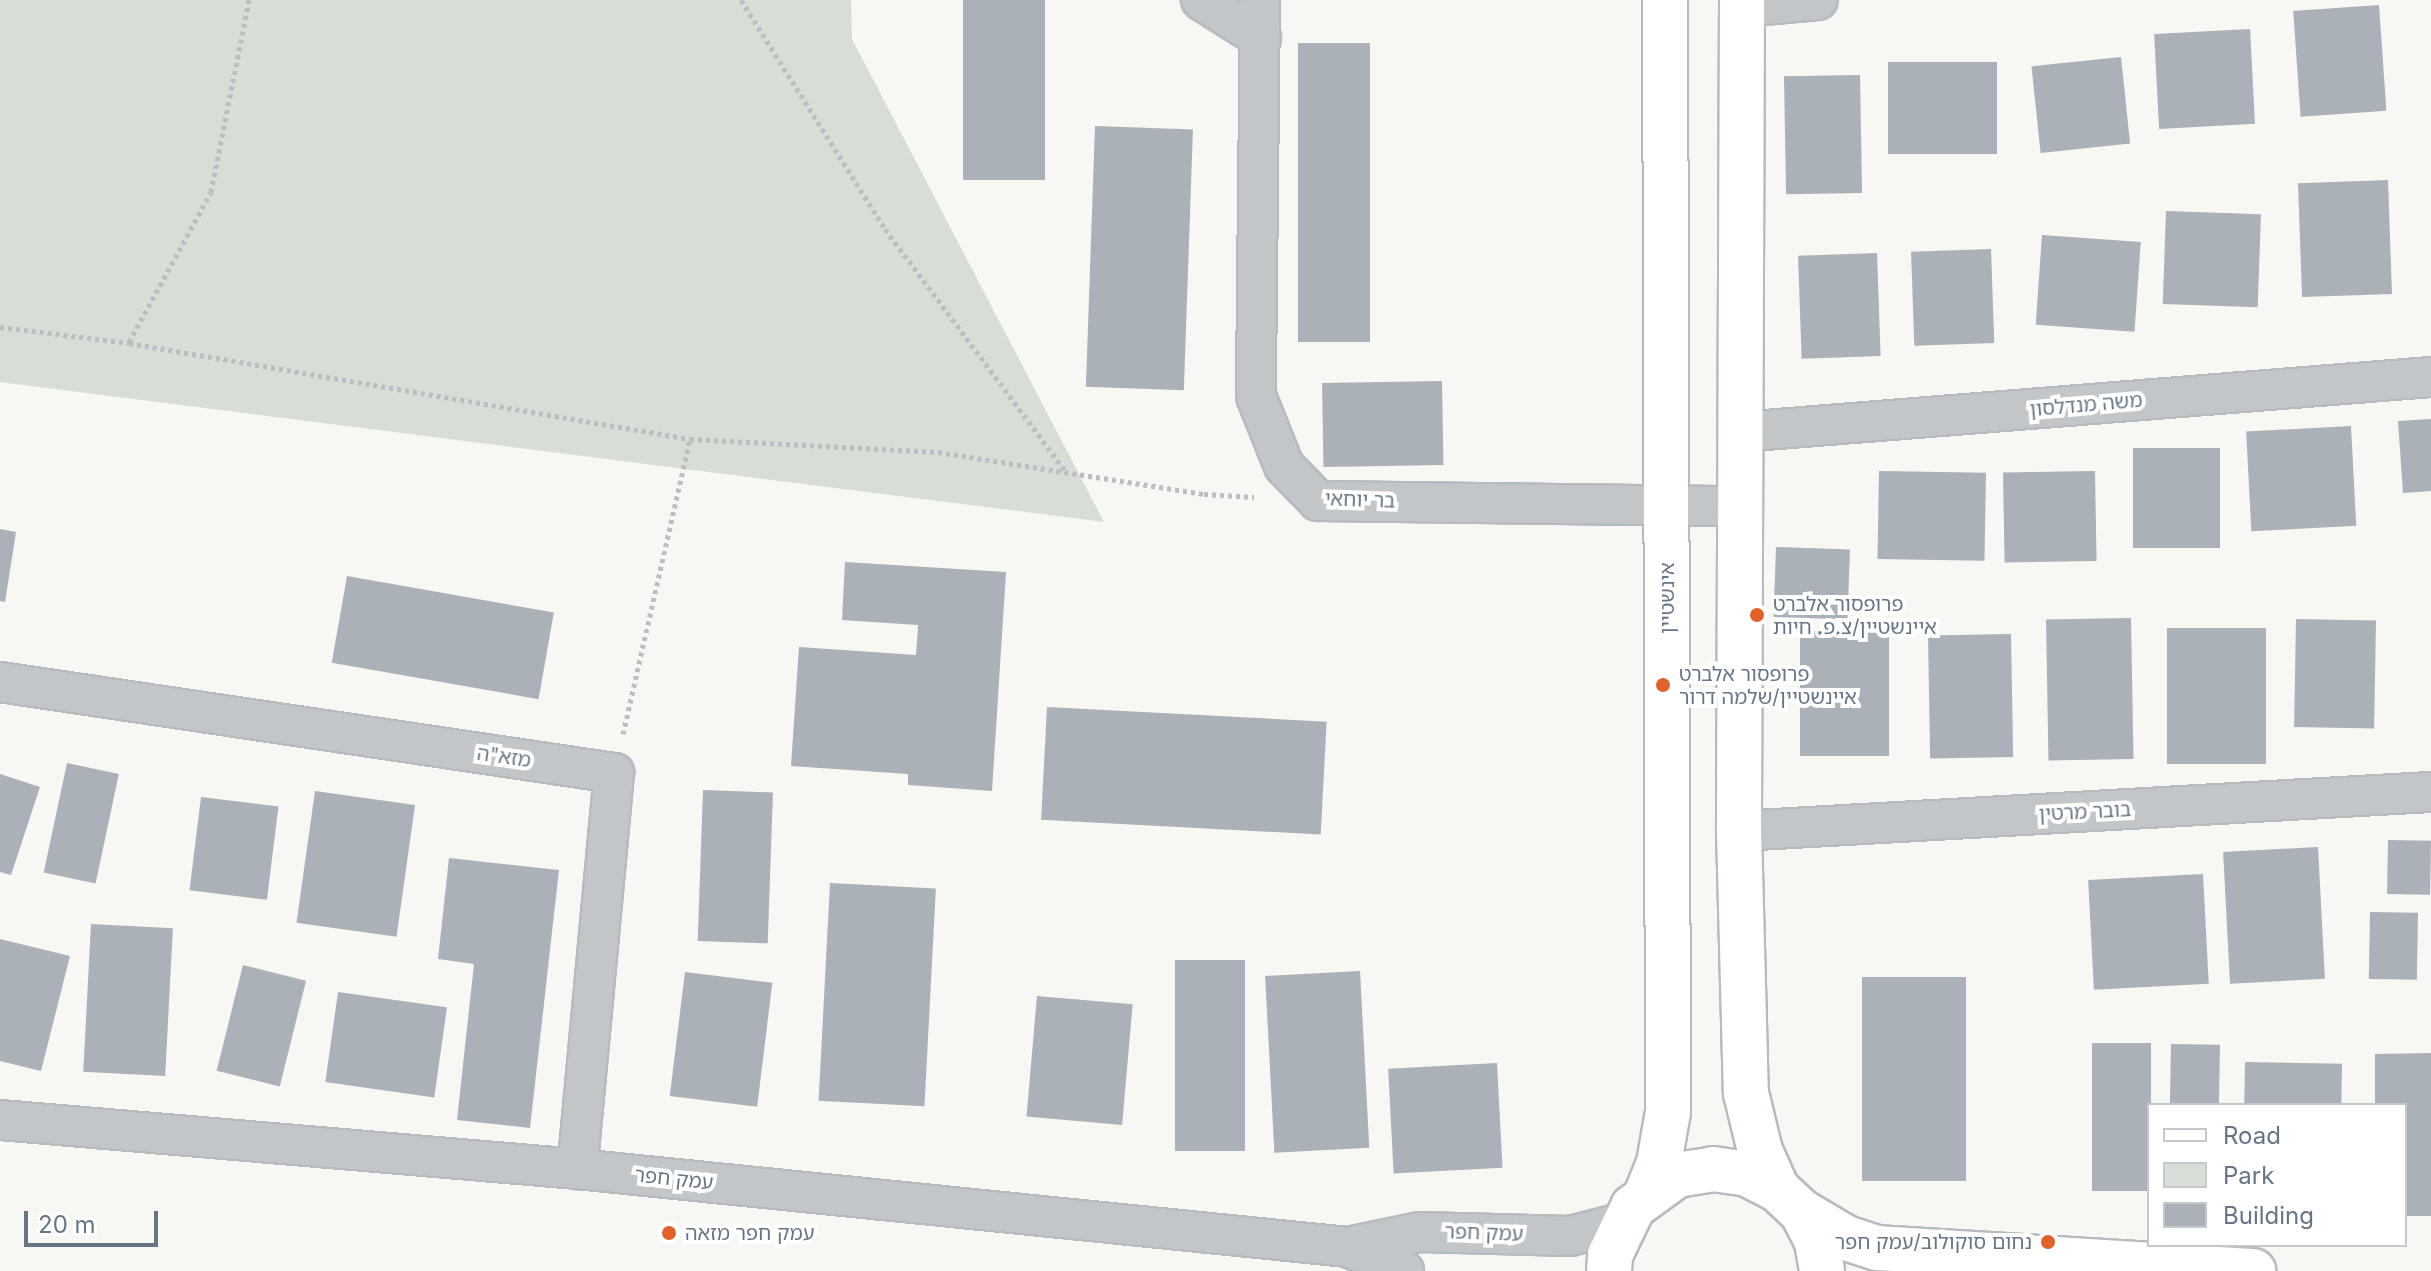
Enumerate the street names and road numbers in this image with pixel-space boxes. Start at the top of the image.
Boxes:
street label: משה מנדלסון [2029,388,2143,422]
street label: בר יוחאי [1324,487,1396,513]
street label: אינשטיין [1655,562,1679,634]
street label: מזא"ה [475,741,533,773]
street label: בובר מרטין [2038,798,2132,826]
street label: עמק חפר [633,1163,715,1195]
street label: עמק חפר [1444,1220,1524,1246]

